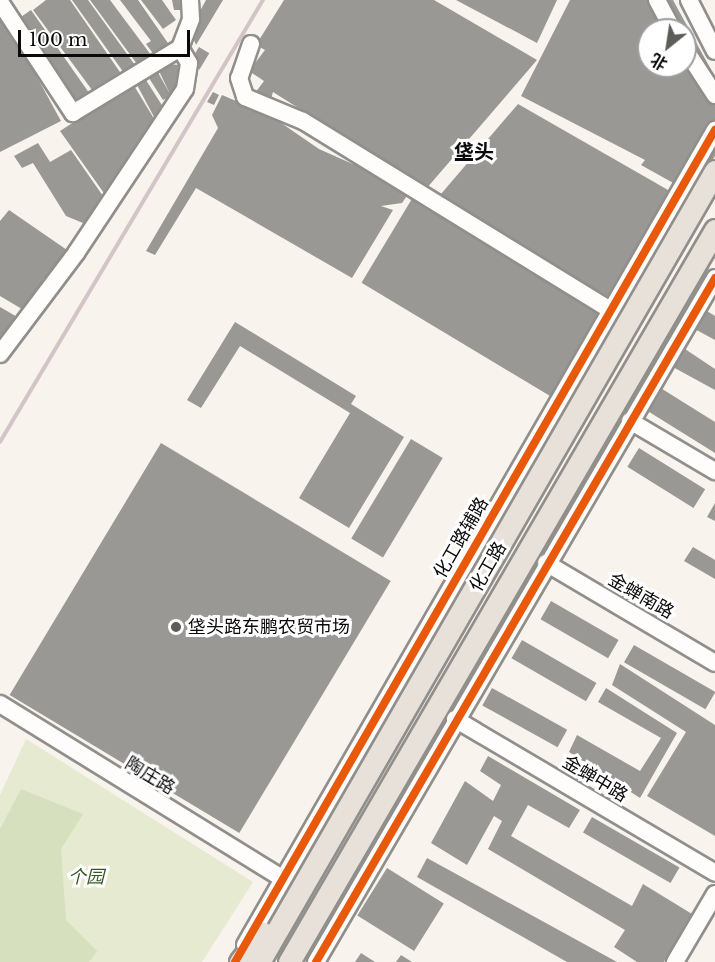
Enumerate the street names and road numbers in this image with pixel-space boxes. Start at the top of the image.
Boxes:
street label: 化工路辅路 [429,494,493,582]
street label: 化工路 [465,538,511,596]
street label: 金蝉南路 [604,569,678,623]
street label: 金蝉中路 [559,751,631,807]
street label: 陶庄路 [121,753,179,799]

